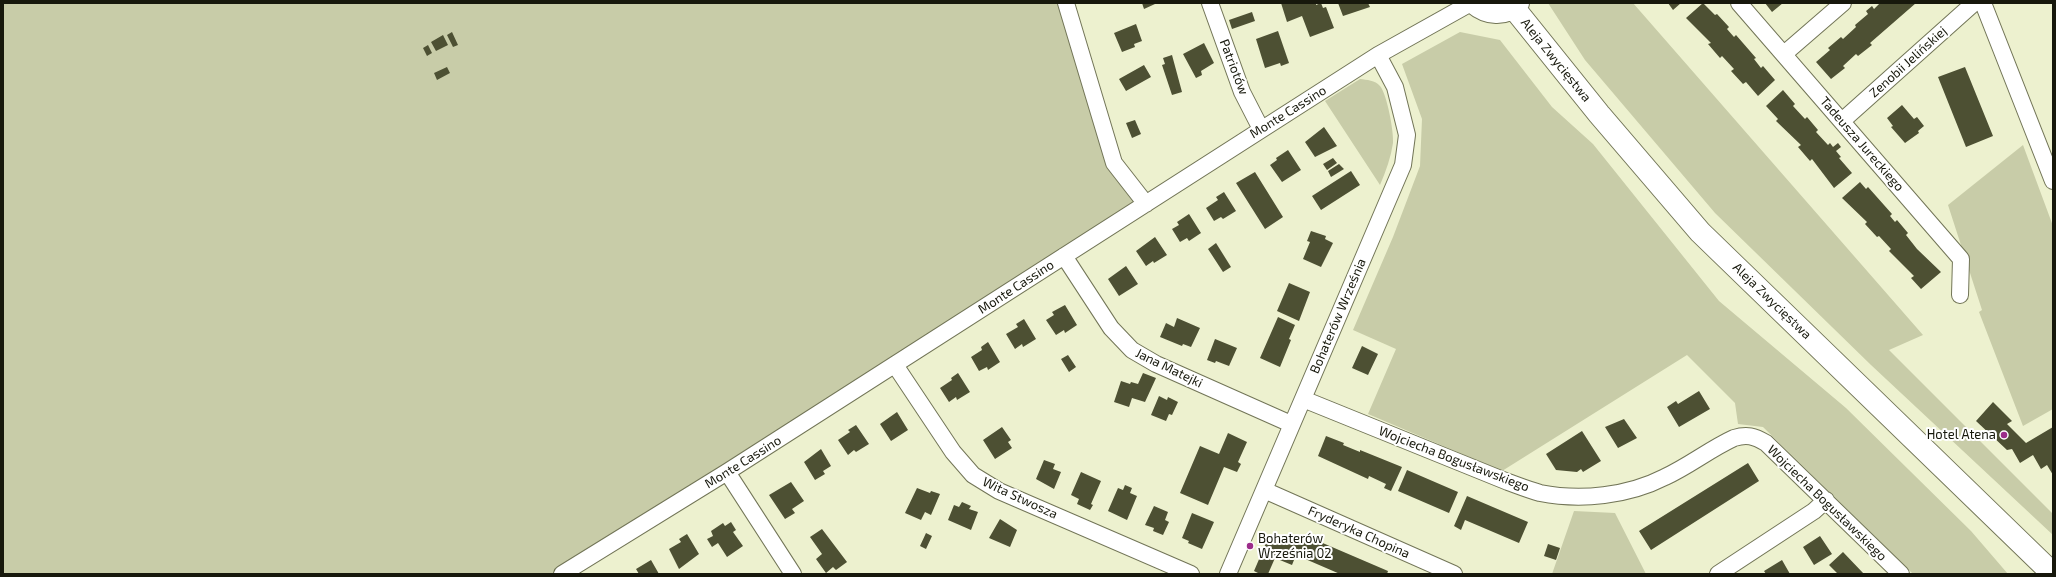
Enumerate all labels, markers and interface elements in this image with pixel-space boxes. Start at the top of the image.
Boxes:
street label: Aleja Zwycięstwa [1518,15,1594,105]
street label: Zenobii Jelińskiej [1866,23,1950,101]
street label: Patriotów [1216,37,1252,97]
street label: Monte Cassino [1247,82,1329,142]
street label: Tadeusza Jureckiego [1817,94,1907,194]
street label: Bohaterów Września [1307,256,1369,376]
street label: Monte Cassino [975,257,1057,317]
street label: Aleja Zwycięstwa [1730,260,1814,342]
street label: Jana Matejki [1133,345,1205,391]
street label: Wojciecha Bogusławskiego [1376,423,1532,495]
place label: Hotel Atena [1927,427,1996,443]
marker: Hotel Atena [1999,430,2009,440]
street label: Monte Cassino [702,432,784,492]
street label: Wojciecha Bogusławskiego [1764,442,1890,564]
street label: Wita Stwosza [980,474,1060,522]
street label: Fryderyka Chopina [1306,503,1412,561]
place label: Bohaterów Września 02 [1258,531,1332,562]
marker: Bohaterów Września 02 [1245,541,1255,551]

